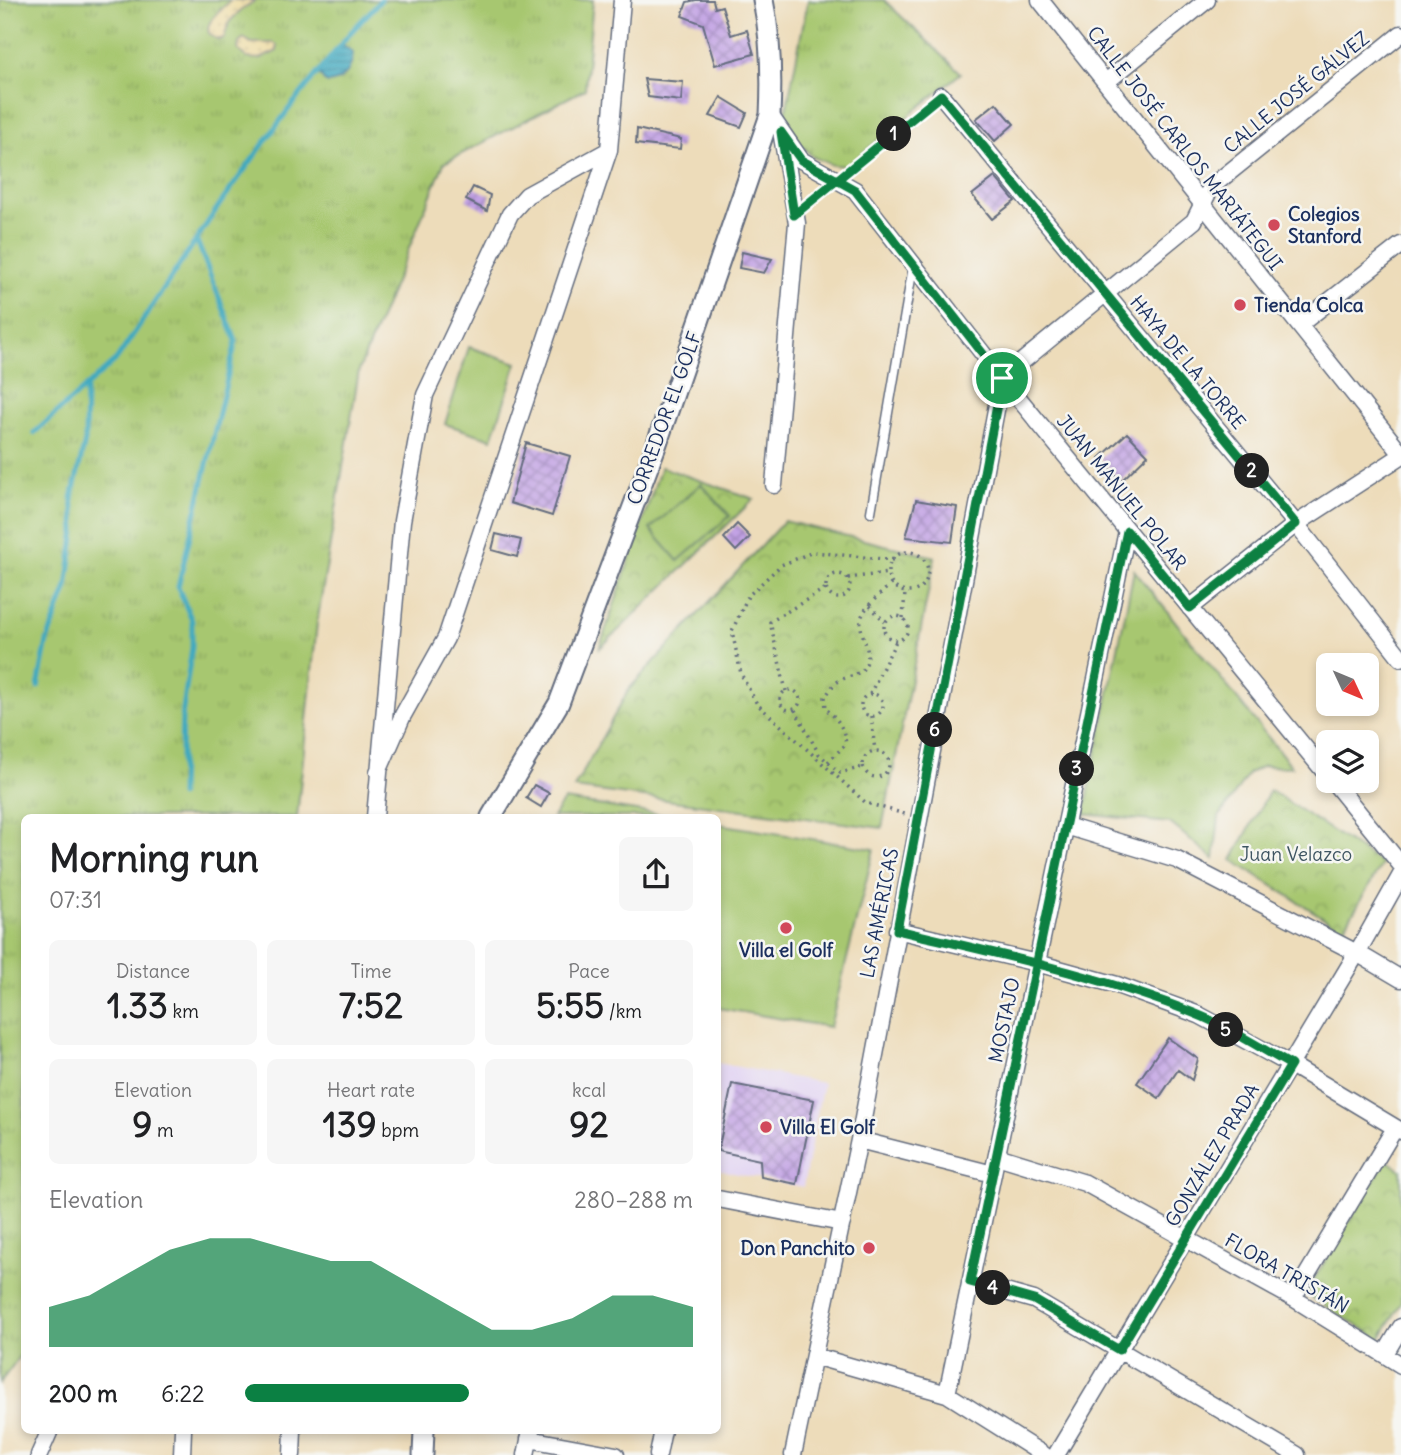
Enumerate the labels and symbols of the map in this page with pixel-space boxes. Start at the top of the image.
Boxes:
street label: CALLE JOSÉ CARLOS MARIÁTEGUI [1082,21,1288,275]
street label: CALLE JOSÉ GÁLVEZ [1218,26,1374,158]
pin: 1 [876,116,912,152]
place label: Colegios Stanford [1288,202,1362,248]
marker: Colegios Stanford [1266,217,1282,233]
street label: HAYA DE LA TORRE [1125,290,1251,434]
place label: Tienda Colca [1254,293,1364,317]
marker: Tienda Colca [1232,297,1248,313]
street label: CORREDOR EL GOLF [622,328,707,508]
pin [972,348,1032,408]
street label: JUAN MANUEL POLAR [1052,409,1192,575]
pin: 2 [1234,454,1270,489]
north arrow [1316,653,1379,716]
pin: 6 [918,712,953,748]
pin: 3 [1060,752,1094,786]
park label: Juan Velazco [1240,842,1352,866]
street label: LAS AMÉRICAS [855,846,903,980]
marker: Villa el Golf [778,920,794,936]
place label: Villa el Golf [739,938,834,962]
street label: MOSTAJO [983,975,1025,1065]
pin: 5 [1208,1012,1244,1048]
street label: GONZÁLEZ PRADA [1160,1079,1264,1231]
place label: Villa El Golf [780,1115,876,1139]
marker: Villa El Golf [758,1119,774,1135]
street label: FLORA TRISTÁN [1221,1228,1353,1318]
place label: Don Panchito [741,1236,855,1260]
marker: Don Panchito [861,1240,877,1256]
pin: 4 [976,1270,1010,1306]

